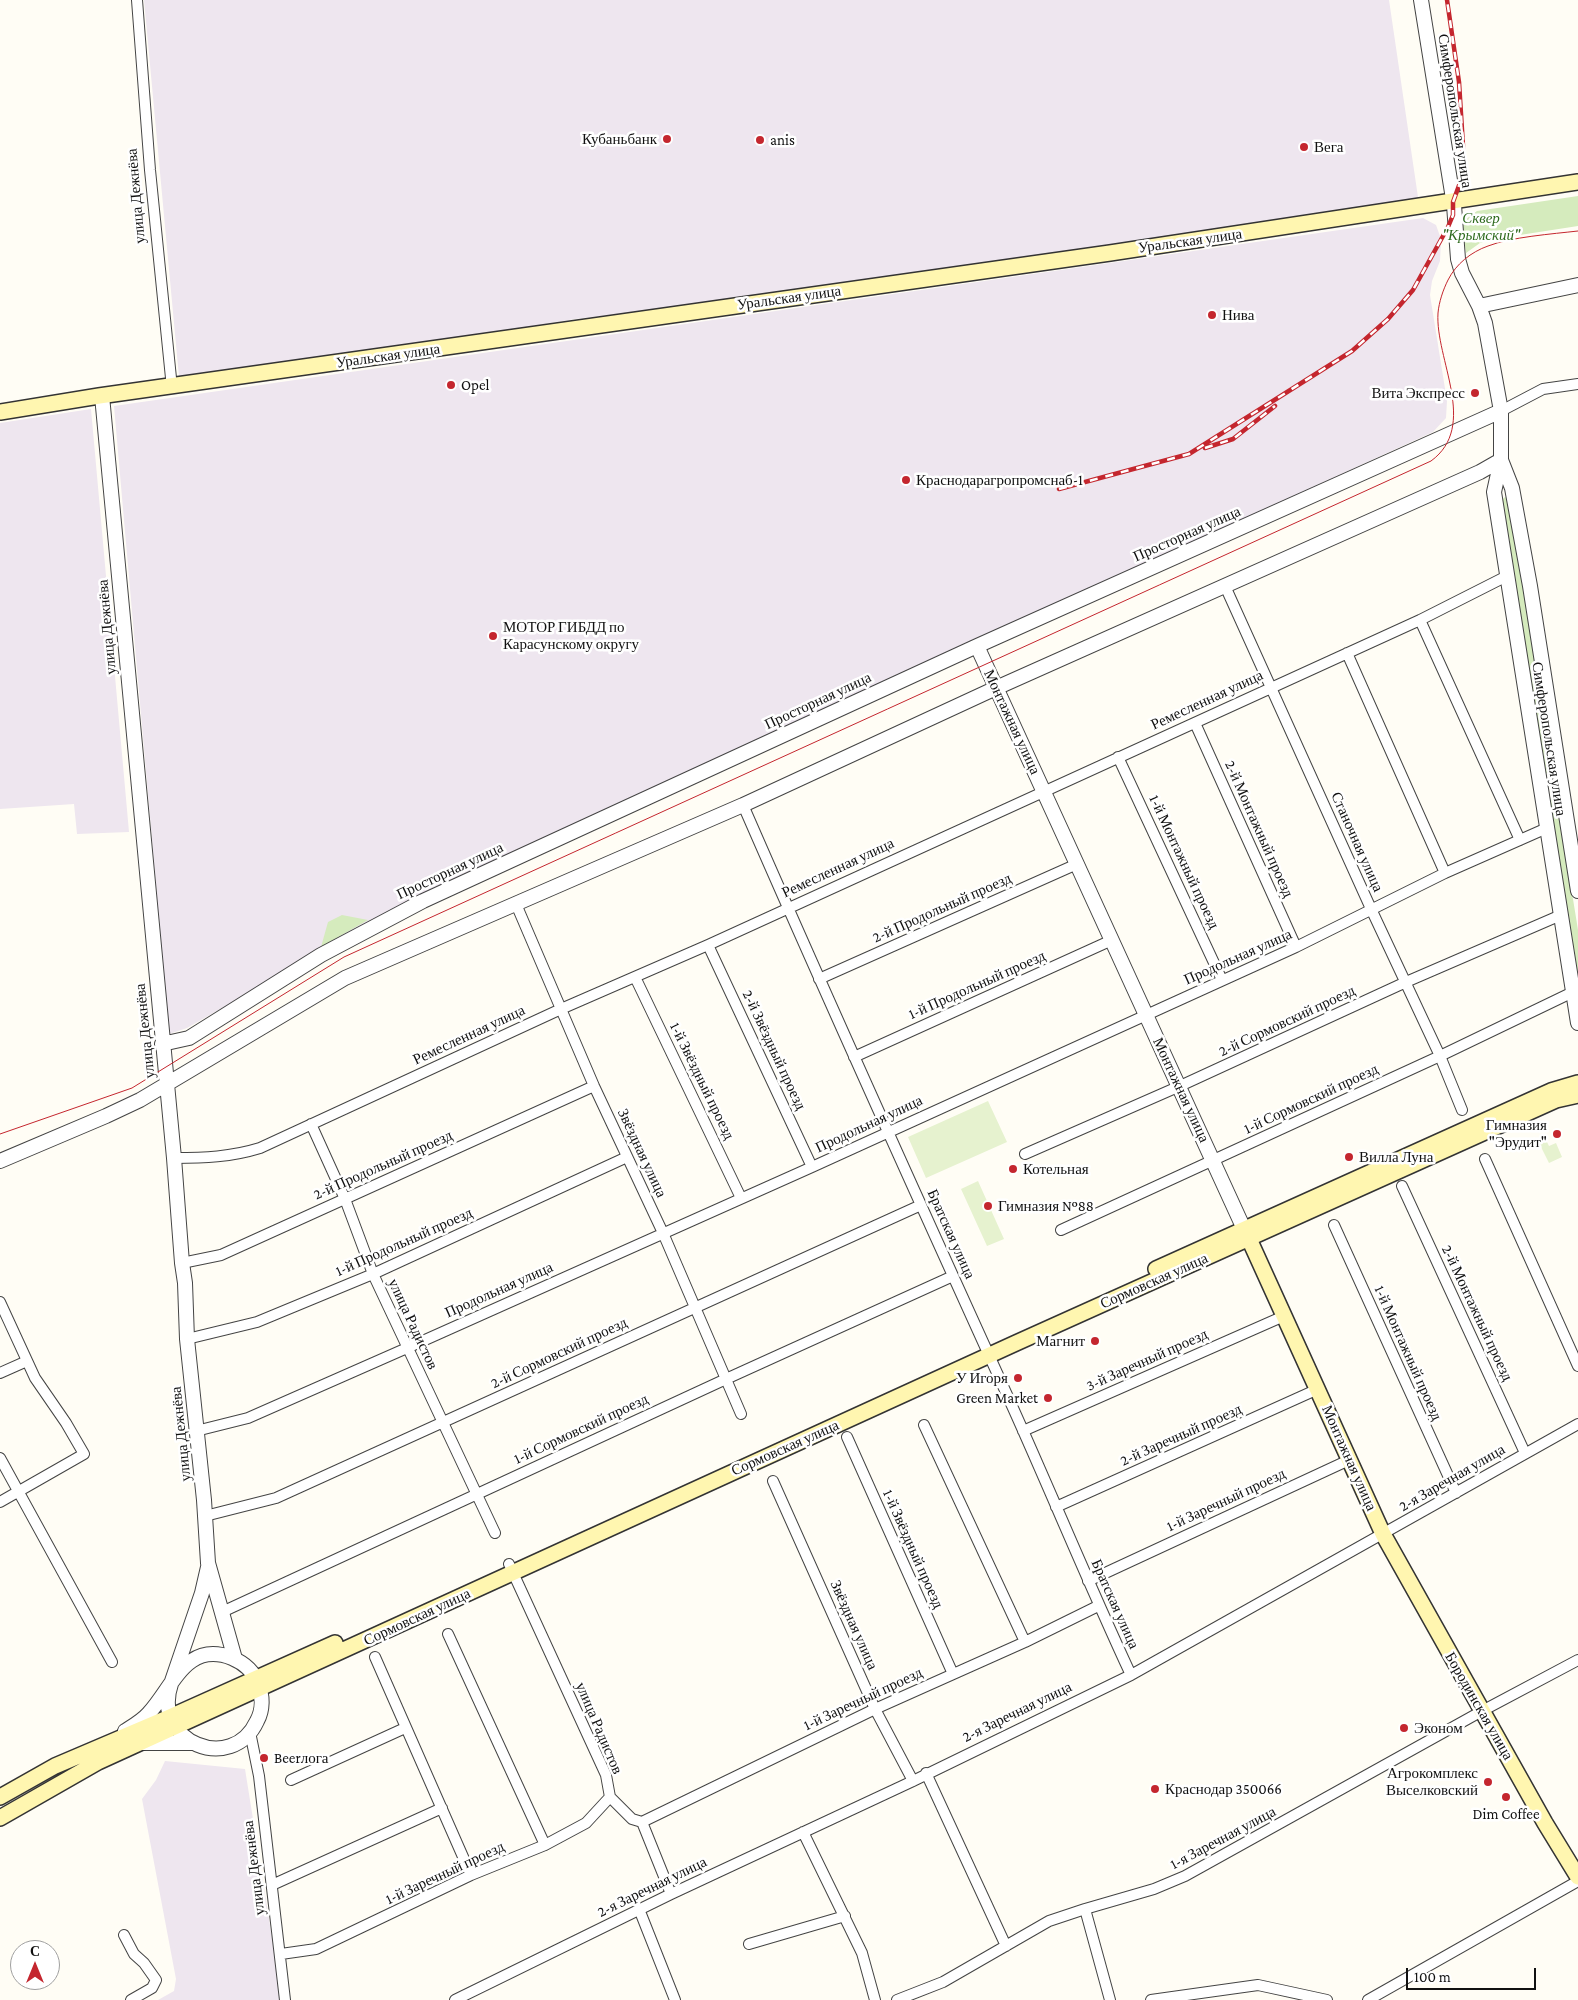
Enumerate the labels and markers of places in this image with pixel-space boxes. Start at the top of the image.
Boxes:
place label: Кубаньбанк [582,130,657,148]
place label: anis [770,131,795,149]
marker: Кубаньбанк [661,133,673,145]
marker: anis [754,134,766,146]
place label: Вега [1314,138,1343,156]
marker: Вега [1298,141,1310,153]
place label: Нива [1222,306,1254,324]
marker: Нива [1206,309,1218,321]
place label: Opel [461,376,489,394]
marker: Opel [445,379,457,391]
place label: Вита Экспресс [1371,384,1465,402]
marker: Вита Экспресс [1469,387,1481,399]
place label: Краснодарагропромснаб-1 [916,471,1083,489]
marker: Краснодарагропромснаб-1 [900,474,912,486]
place label: МОТОР ГИБДД по Карасунскому округу [503,618,639,653]
marker: МОТОР ГИБДД по Карасунскому округу [487,630,499,642]
place label: Гимназия "Эрудит" [1486,1116,1547,1151]
marker: Гимназия "Эрудит" [1551,1128,1563,1140]
place label: Вилла Луна [1359,1148,1433,1166]
marker: Вилла Луна [1343,1151,1355,1163]
place label: Котельная [1023,1160,1089,1178]
marker: Котельная [1007,1163,1019,1175]
place label: Гимназия №88 [998,1197,1094,1215]
marker: Гимназия №88 [982,1200,994,1212]
place label: Магнит [1036,1332,1085,1350]
marker: Магнит [1089,1335,1101,1347]
place label: У Игоря [956,1369,1008,1387]
marker: У Игоря [1012,1372,1024,1384]
place label: Green Market [956,1389,1038,1407]
marker: Green Market [1042,1392,1054,1404]
place label: Эконом [1414,1719,1463,1737]
marker: Эконом [1398,1722,1410,1734]
place label: Beerлога [274,1749,329,1767]
marker: Beerлога [258,1752,270,1764]
place label: Агрокомплекс Выселковский [1386,1764,1478,1799]
marker: Агрокомплекс Выселковский [1482,1776,1494,1788]
place label: Краснодар 350066 [1165,1780,1282,1798]
marker: Краснодар 350066 [1149,1783,1161,1795]
marker: Dim Coffee [1500,1791,1512,1803]
place label: Dim Coffee [1473,1805,1539,1823]

